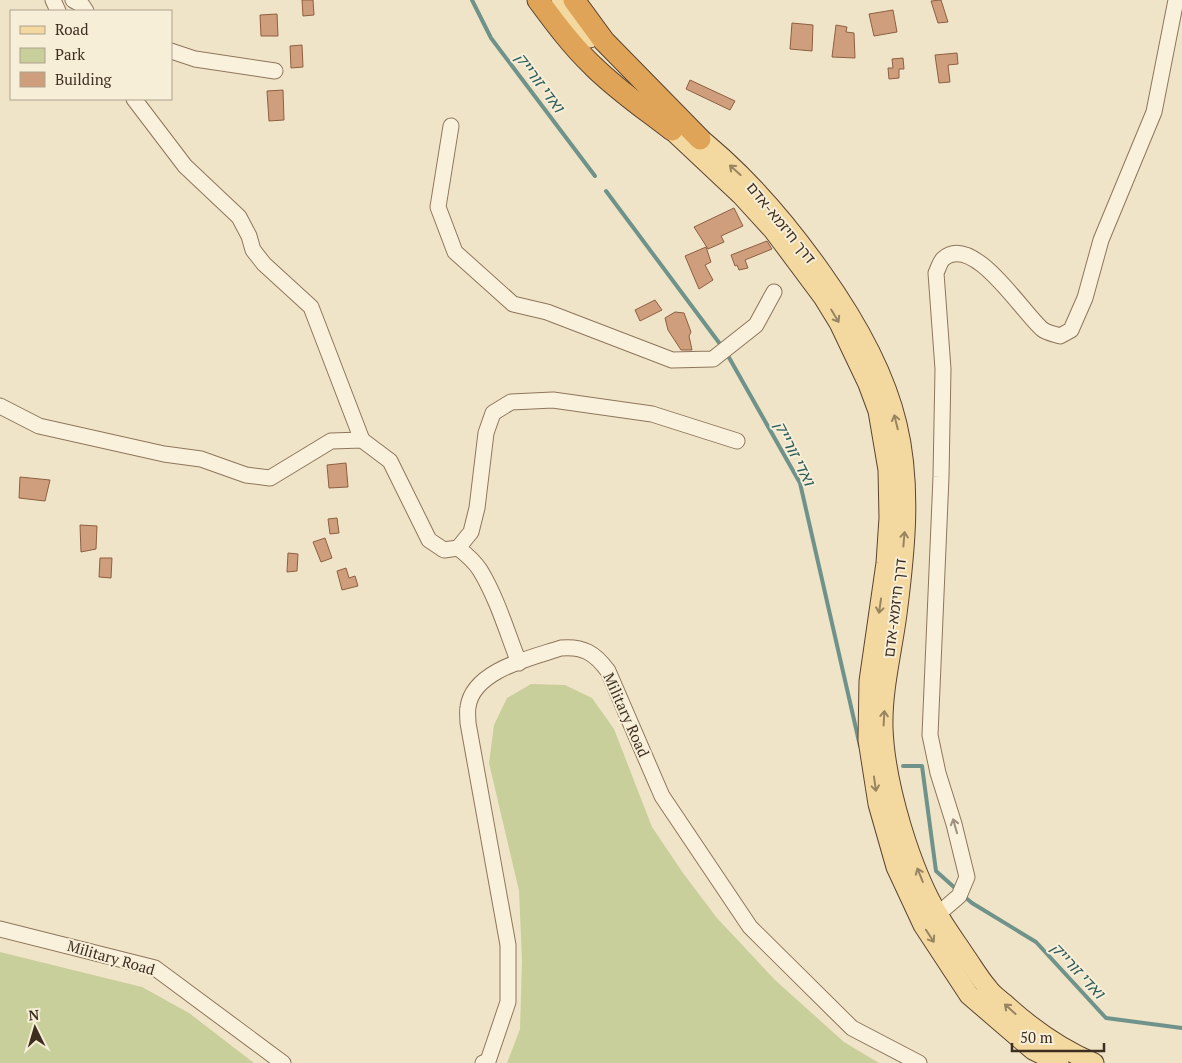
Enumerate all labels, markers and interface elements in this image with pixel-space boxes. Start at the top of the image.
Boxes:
legend [10,10,172,100]
text: Road [55,19,88,39]
text: Park [55,44,85,64]
water label: ואדי זורייק [510,47,571,118]
text: Building [55,69,113,89]
one-way arrow [729,164,742,176]
street label: דרך חיזמא-אדם [743,177,821,267]
one-way arrow [830,309,840,323]
one-way arrow [891,414,900,430]
water label: ואדי זורייק [769,417,821,490]
one-way arrow [899,531,909,547]
street label: דרך חיזמא-אדם [878,557,910,659]
one-way arrow [875,597,885,613]
street label: Military Road [599,669,654,760]
one-way arrow [879,710,888,726]
one-way arrow [870,776,880,792]
one-way arrow [949,818,959,834]
one-way arrow [915,868,924,883]
one-way arrow [925,929,935,943]
street label: Military Road [65,935,157,979]
water label: ואדי זורייק [1046,937,1111,1004]
north arrow [10,1003,60,1053]
one-way arrow [1003,1003,1016,1015]
text: N [28,1005,40,1024]
scale bar [1012,1020,1104,1052]
text: 50 m [1020,1027,1053,1047]

